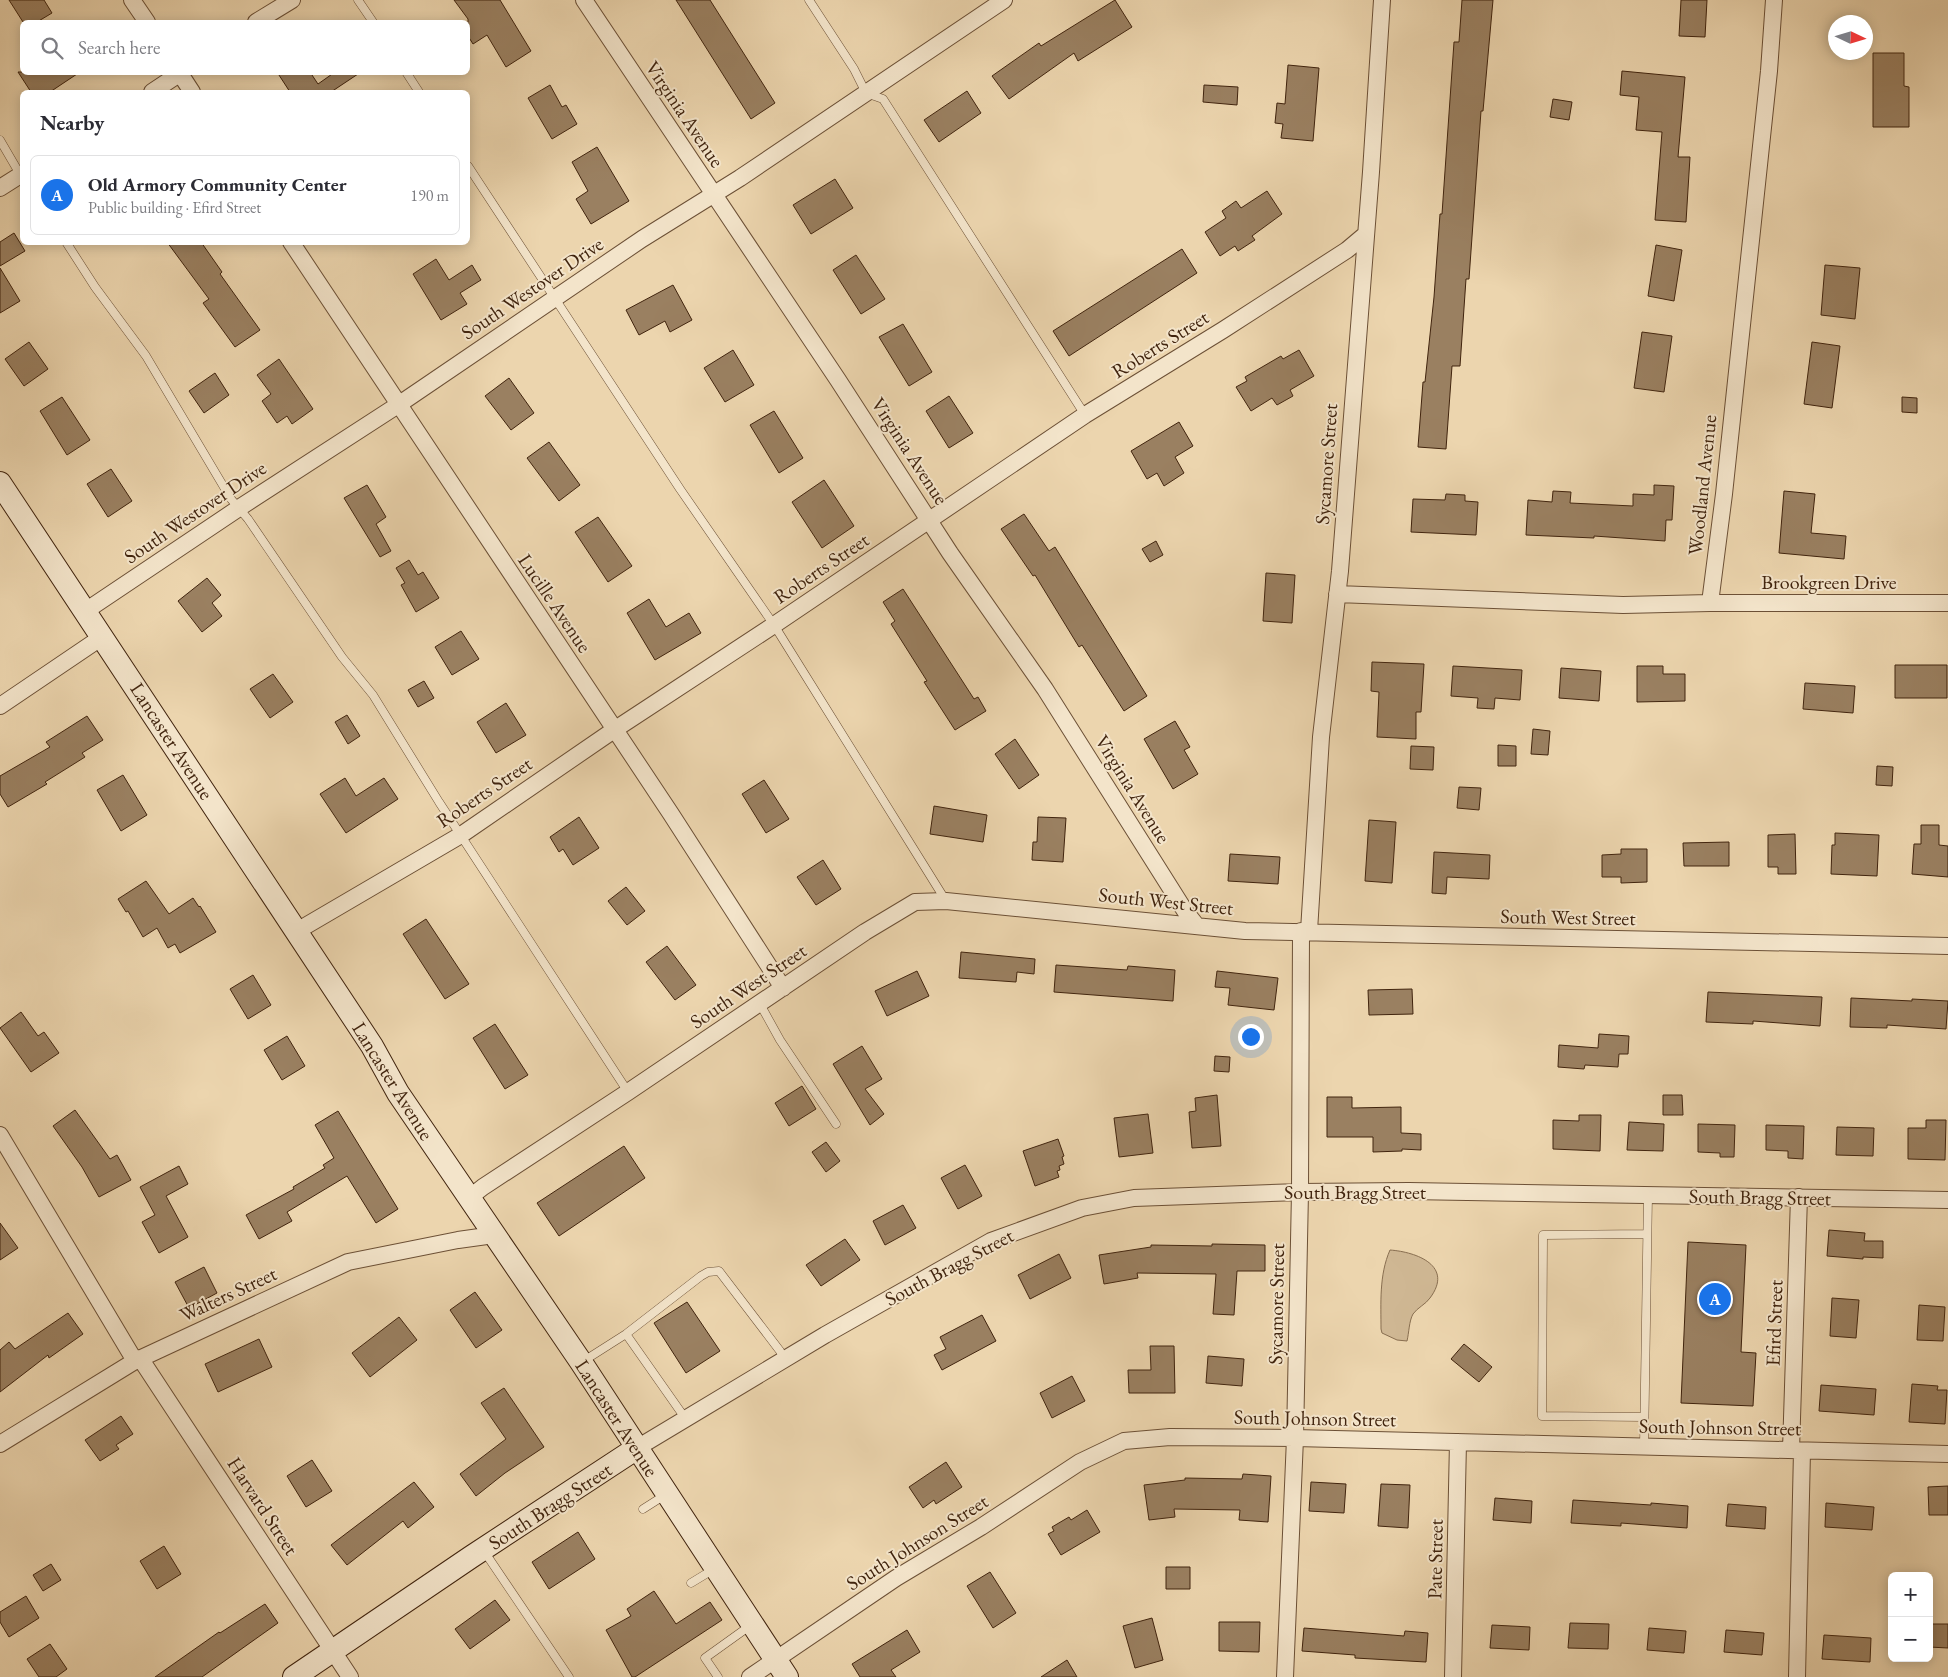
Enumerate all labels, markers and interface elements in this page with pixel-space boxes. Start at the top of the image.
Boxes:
north arrow [1828,15,1873,60]
search box [20,20,470,75]
icon: search [38,34,66,62]
text: Search here [78,35,160,60]
street label: Virginia Avenue [640,56,730,172]
text: Nearby [40,109,104,136]
text: Old Armory Community Center [88,172,347,197]
text: A [51,185,63,206]
text: 190 m [410,185,449,206]
text: Public building · Efird Street [88,197,261,218]
street label: South Westover Drive [456,231,608,345]
street label: Roberts Street [1107,304,1214,384]
street label: Virginia Avenue [866,392,955,510]
street label: Sycamore Street [1309,402,1343,525]
street label: Woodland Avenue [1682,413,1722,557]
street label: South Westover Drive [119,455,271,569]
street label: Roberts Street [768,526,874,609]
street label: Lucille Avenue [512,548,598,658]
street label: Brookgreen Drive [1761,569,1897,595]
street label: Lancaster Avenue [124,677,220,805]
street label: Virginia Avenue [1089,730,1177,848]
street label: Roberts Street [431,750,537,833]
street label: South West Street [1097,881,1235,921]
street label: South West Street [1500,903,1636,931]
street label: South West Street [685,937,812,1035]
street label: Lancaster Avenue [346,1017,440,1145]
your location [1238,1024,1264,1050]
street label: South Bragg Street [1284,1179,1427,1205]
street label: South Bragg Street [1689,1183,1832,1211]
street label: South Bragg Street [880,1222,1018,1312]
street label: Sycamore Street [1262,1242,1290,1365]
street label: Walters Street [175,1260,281,1328]
street label: Efird Street [1760,1279,1789,1367]
pin: A [1699,1280,1731,1318]
street label: Lancaster Avenue [569,1354,665,1482]
street label: South Johnson Street [1234,1404,1397,1432]
street label: South Johnson Street [1639,1413,1802,1441]
street label: Harvard Street [222,1452,305,1561]
street label: South Bragg Street [483,1456,617,1556]
street label: South Johnson Street [841,1488,993,1596]
street label: Pate Street [1421,1518,1449,1599]
map controls [1888,1572,1933,1662]
button: + [1888,1572,1933,1617]
button: − [1888,1617,1933,1662]

